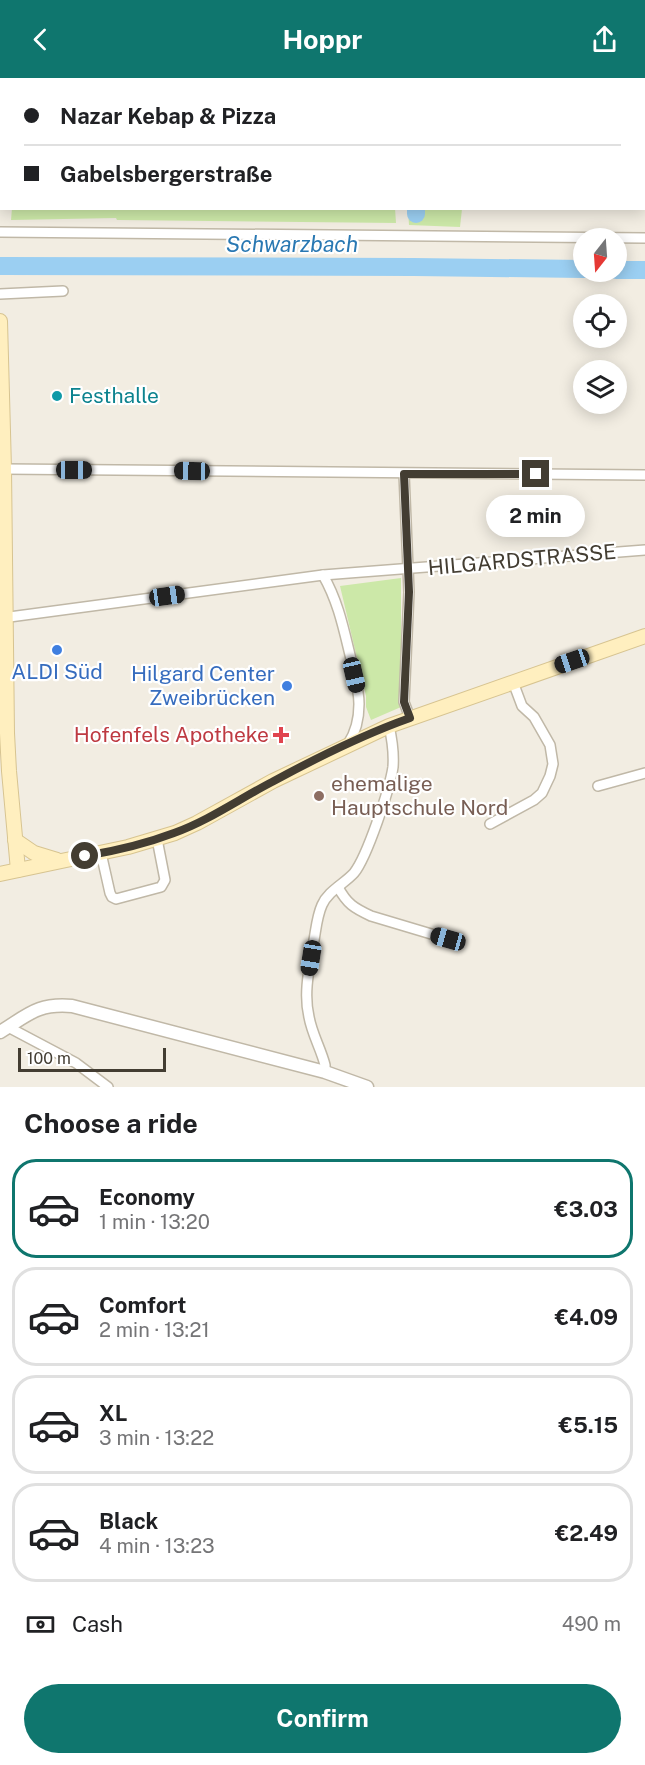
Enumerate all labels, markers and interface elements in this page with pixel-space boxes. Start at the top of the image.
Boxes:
icon: back [24,23,57,56]
text: Hoppr [283,23,362,55]
icon: share [588,23,621,56]
text: Nazar Kebap & Pizza [60,103,276,129]
text: Gabelsbergerstraße [60,161,273,187]
north arrow [573,228,627,282]
map controls [573,228,627,414]
water label: Schwarzbach [226,231,358,257]
button: locate [573,294,627,348]
button: layers [573,360,627,414]
place label: Festhalle [69,383,159,408]
marker: Festhalle [50,389,64,403]
route end [522,460,549,487]
car [56,461,92,479]
car [174,462,210,480]
callout: 2 min [486,495,586,537]
text: 2 min [509,504,562,528]
street label: HILGARDSTRASSE [427,539,617,580]
car [148,585,186,607]
marker: ALDI Süd [50,643,64,657]
car [552,647,592,675]
car [341,655,367,695]
place label: ALDI Süd [11,659,103,684]
place label: Hilgard Center Zweibrücken [131,661,275,710]
marker: Hilgard Center Zweibrücken [280,679,294,693]
place label: Hofenfels Apotheke [74,722,269,747]
marker: Hofenfels Apotheke [274,728,288,742]
place label: ehemalige Hauptschule Nord [331,771,508,820]
marker: ehemalige Hauptschule Nord [312,789,326,803]
route start [71,842,98,869]
car [428,925,468,953]
car [299,939,323,977]
scale bar [18,1045,166,1073]
text: 100 m [27,1049,71,1068]
text: Choose a ride [24,1107,198,1139]
icon: car [27,1182,81,1236]
text: Economy [99,1184,195,1210]
text: €3.03 [554,1196,618,1222]
text: 1 min · 13:20 [99,1210,210,1234]
icon: car [27,1290,81,1344]
text: Comfort [99,1292,186,1318]
text: €4.09 [555,1304,618,1330]
text: 2 min · 13:21 [99,1318,210,1342]
icon: car [27,1398,81,1452]
text: XL [99,1400,127,1426]
text: €5.15 [559,1412,618,1438]
text: 3 min · 13:22 [99,1426,214,1450]
icon: car [27,1506,81,1560]
text: Black [99,1508,158,1534]
text: €2.49 [555,1520,618,1546]
text: 4 min · 13:23 [99,1534,215,1558]
icon: cash [24,1608,57,1641]
text: Cash [72,1611,123,1637]
text: 490 m [562,1612,621,1636]
button: Confirm [24,1684,621,1753]

